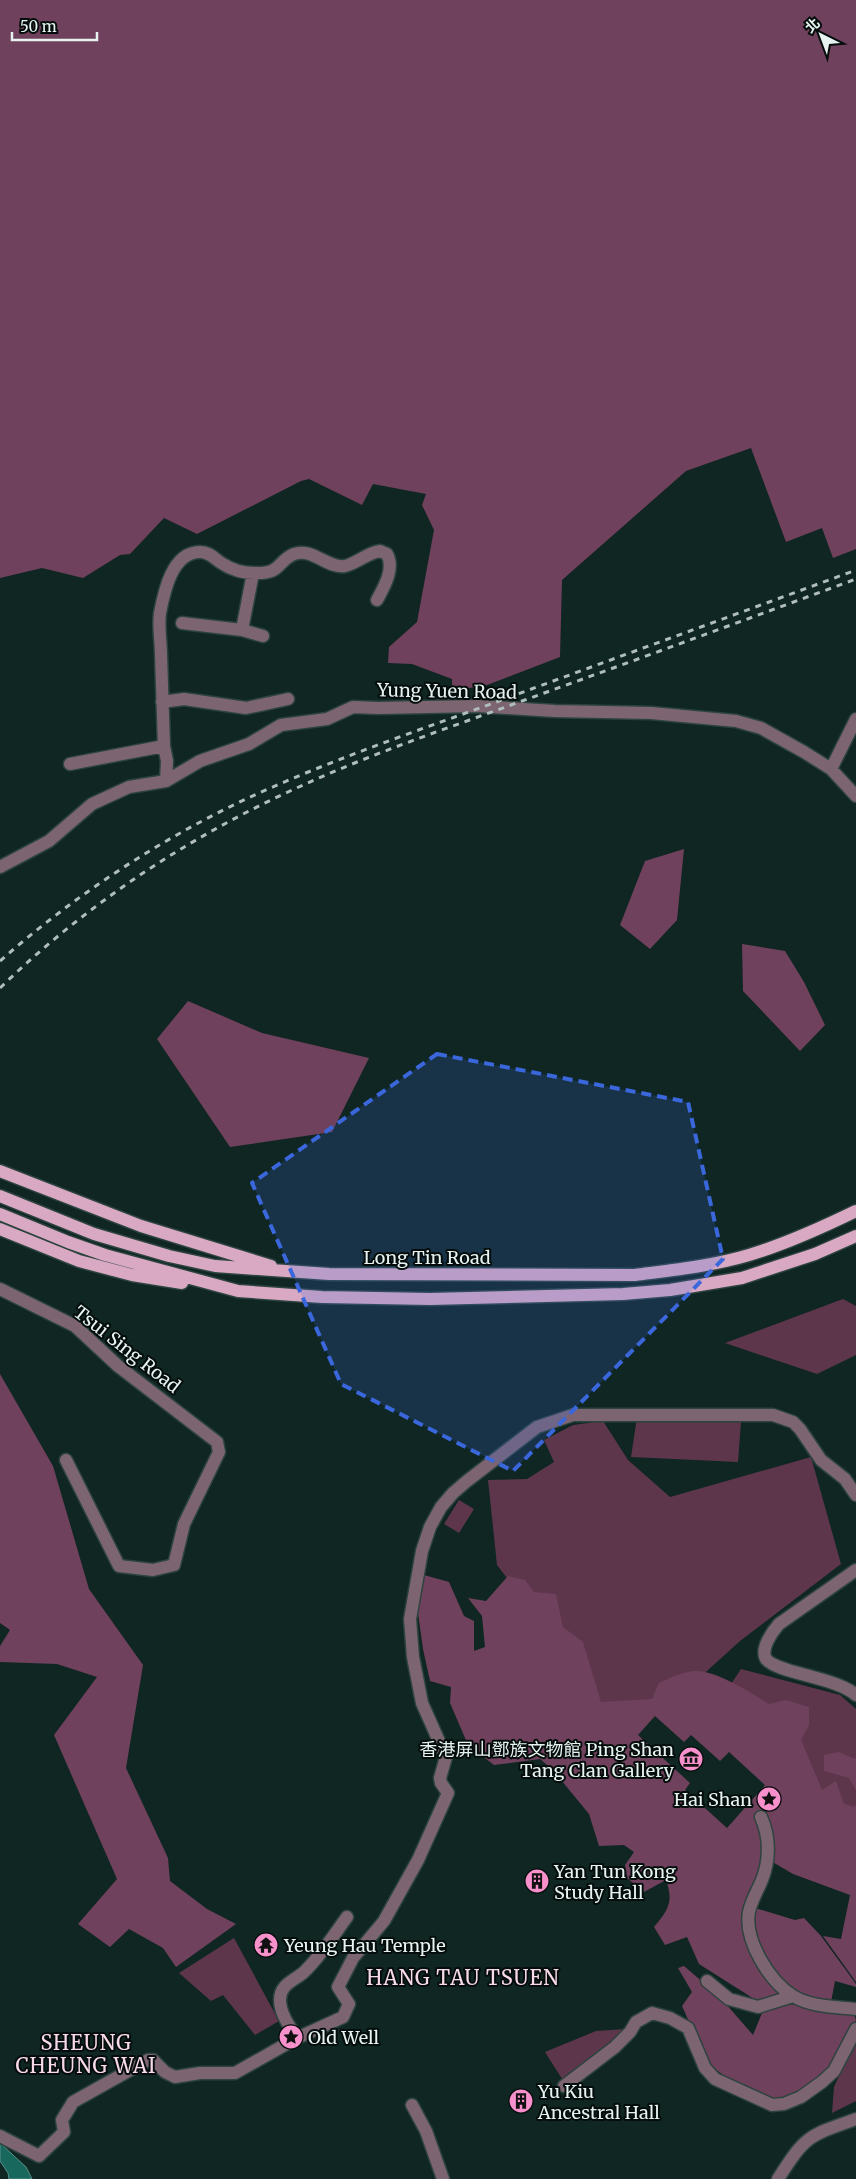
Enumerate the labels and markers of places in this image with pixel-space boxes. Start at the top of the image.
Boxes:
place label: 香港屏山鄧族文物館 Ping Shan Tang Clan Gallery [419,1738,675,1782]
museum icon: 香港屏山鄧族文物館 Ping Shan Tang Clan Gallery [678,1746,704,1772]
place icon: Hai Shan [756,1786,782,1812]
place label: Hai Shan [674,1788,752,1811]
place label: Yan Tun Kong Study Hall [553,1860,676,1904]
building icon: Yan Tun Kong Study Hall [524,1868,550,1894]
temple icon: Yeung Hau Temple [253,1932,279,1958]
place label: Yeung Hau Temple [283,1934,446,1957]
place icon: Old Well [278,2024,304,2050]
place label: Old Well [308,2026,380,2049]
place label: Yu Kiu Ancestral Hall [537,2080,660,2124]
building icon: Yu Kiu Ancestral Hall [508,2088,534,2114]

